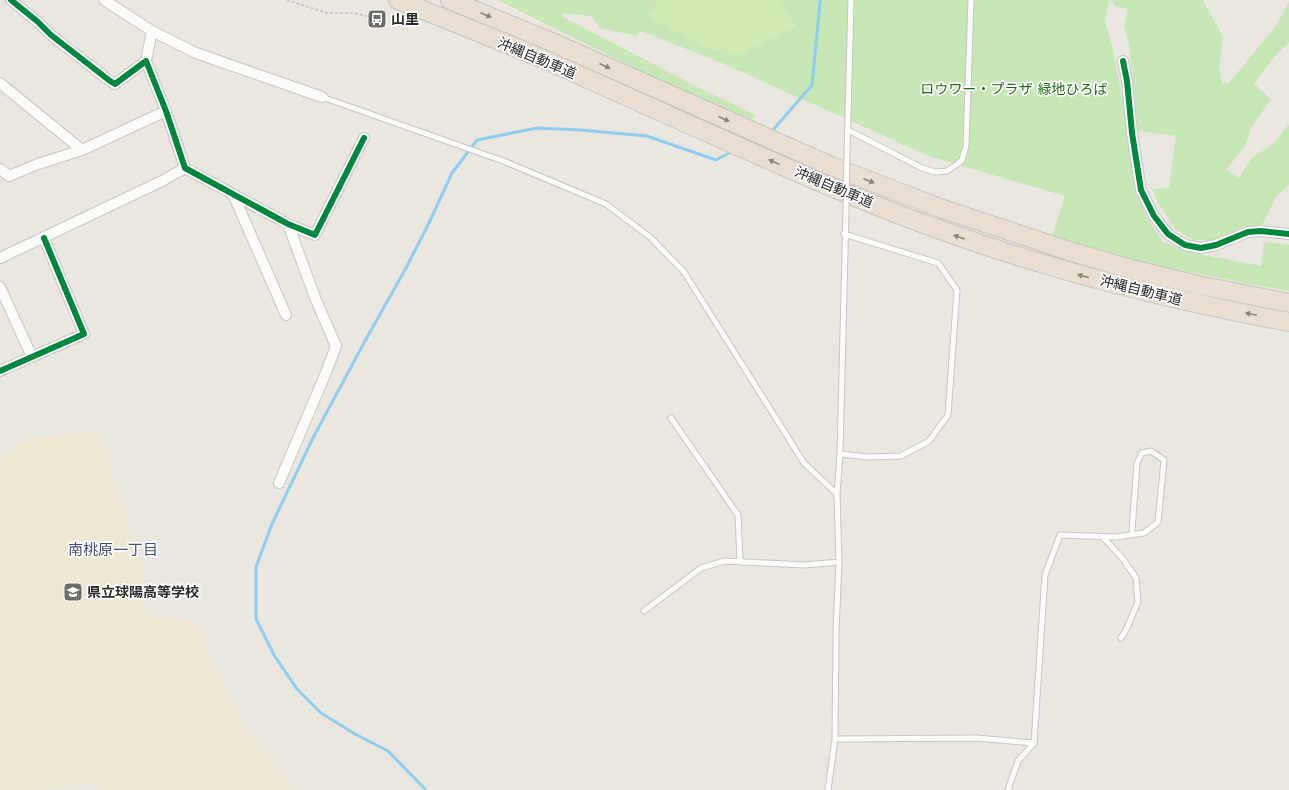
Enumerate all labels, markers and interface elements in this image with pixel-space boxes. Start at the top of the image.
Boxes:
bus stop icon: 山里 [366,8,388,30]
place label: 山里 [391,11,419,27]
one-way arrow [480,12,491,18]
street label: 沖縄自動車道 [495,34,579,82]
one-way arrow [600,63,611,69]
park label: ロウワー・プラザ 緑地ひろば [921,81,1107,97]
one-way arrow [719,116,730,122]
one-way arrow [768,159,779,165]
street label: 沖縄自動車道 [792,163,876,211]
one-way arrow [864,178,876,184]
one-way arrow [953,233,965,239]
street label: 沖縄自動車道 [1098,272,1184,308]
one-way arrow [1077,273,1089,279]
one-way arrow [1245,311,1257,317]
district label: 南桃原一丁目 [68,541,158,559]
school or university icon: 県立球陽高等学校 [62,581,84,603]
place label: 県立球陽高等学校 [87,584,199,600]

